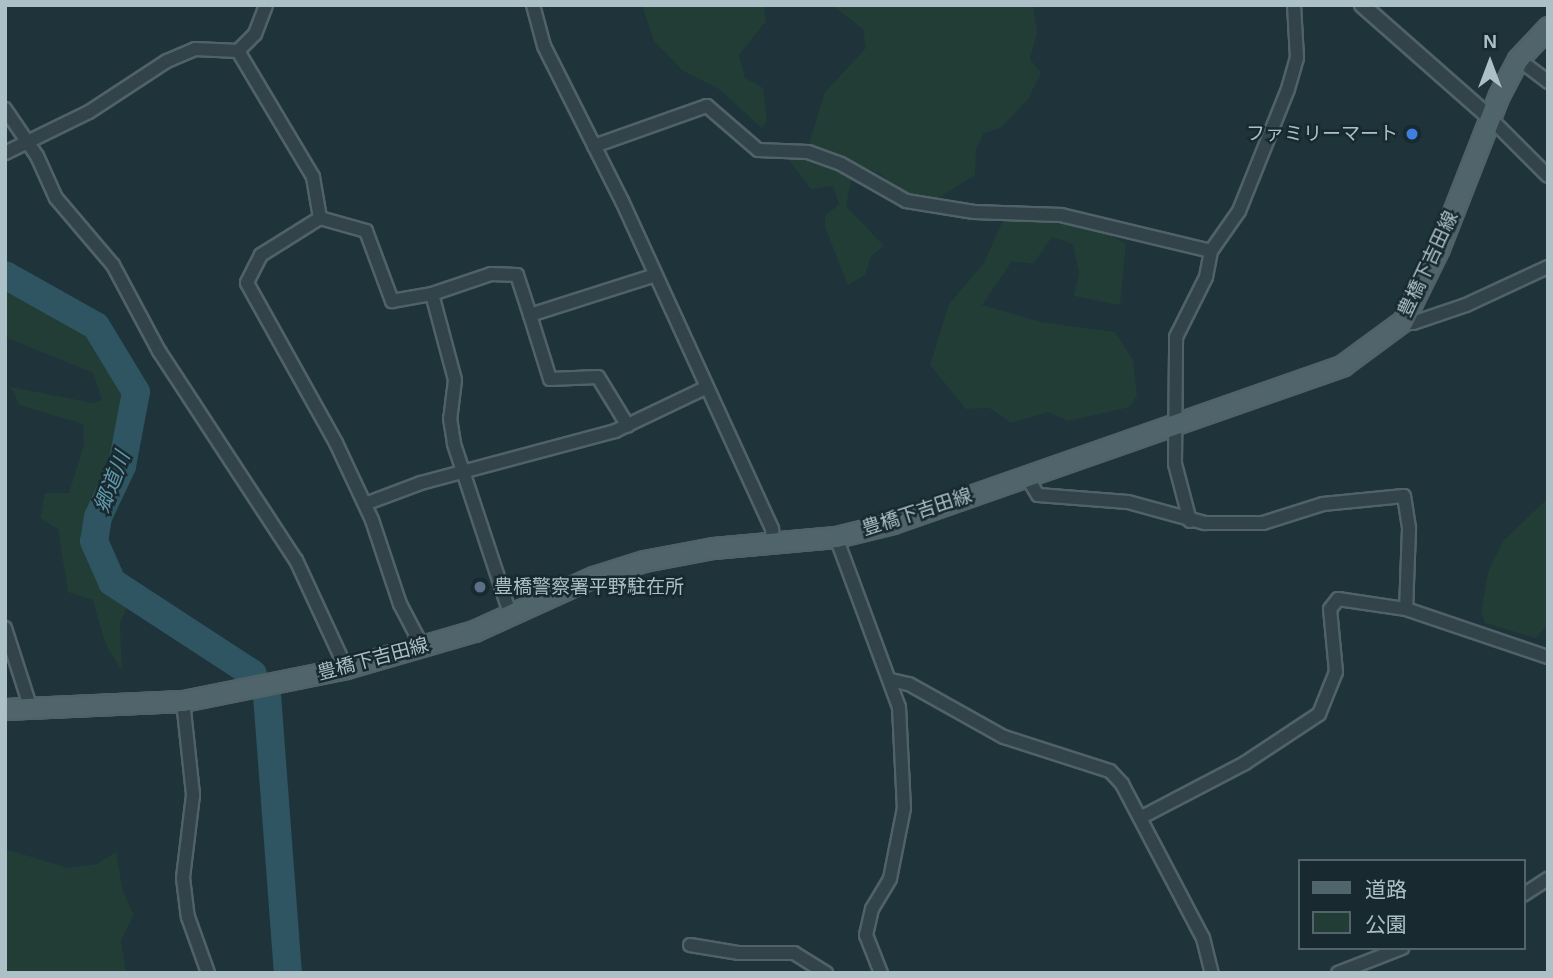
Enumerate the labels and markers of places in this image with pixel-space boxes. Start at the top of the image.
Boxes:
place label: ファミリーマート [1246,123,1398,145]
marker: ファミリーマート [1404,126,1420,142]
place label: 豊橋警察署平野駐在所 [494,576,684,598]
marker: 豊橋警察署平野駐在所 [472,579,488,595]

